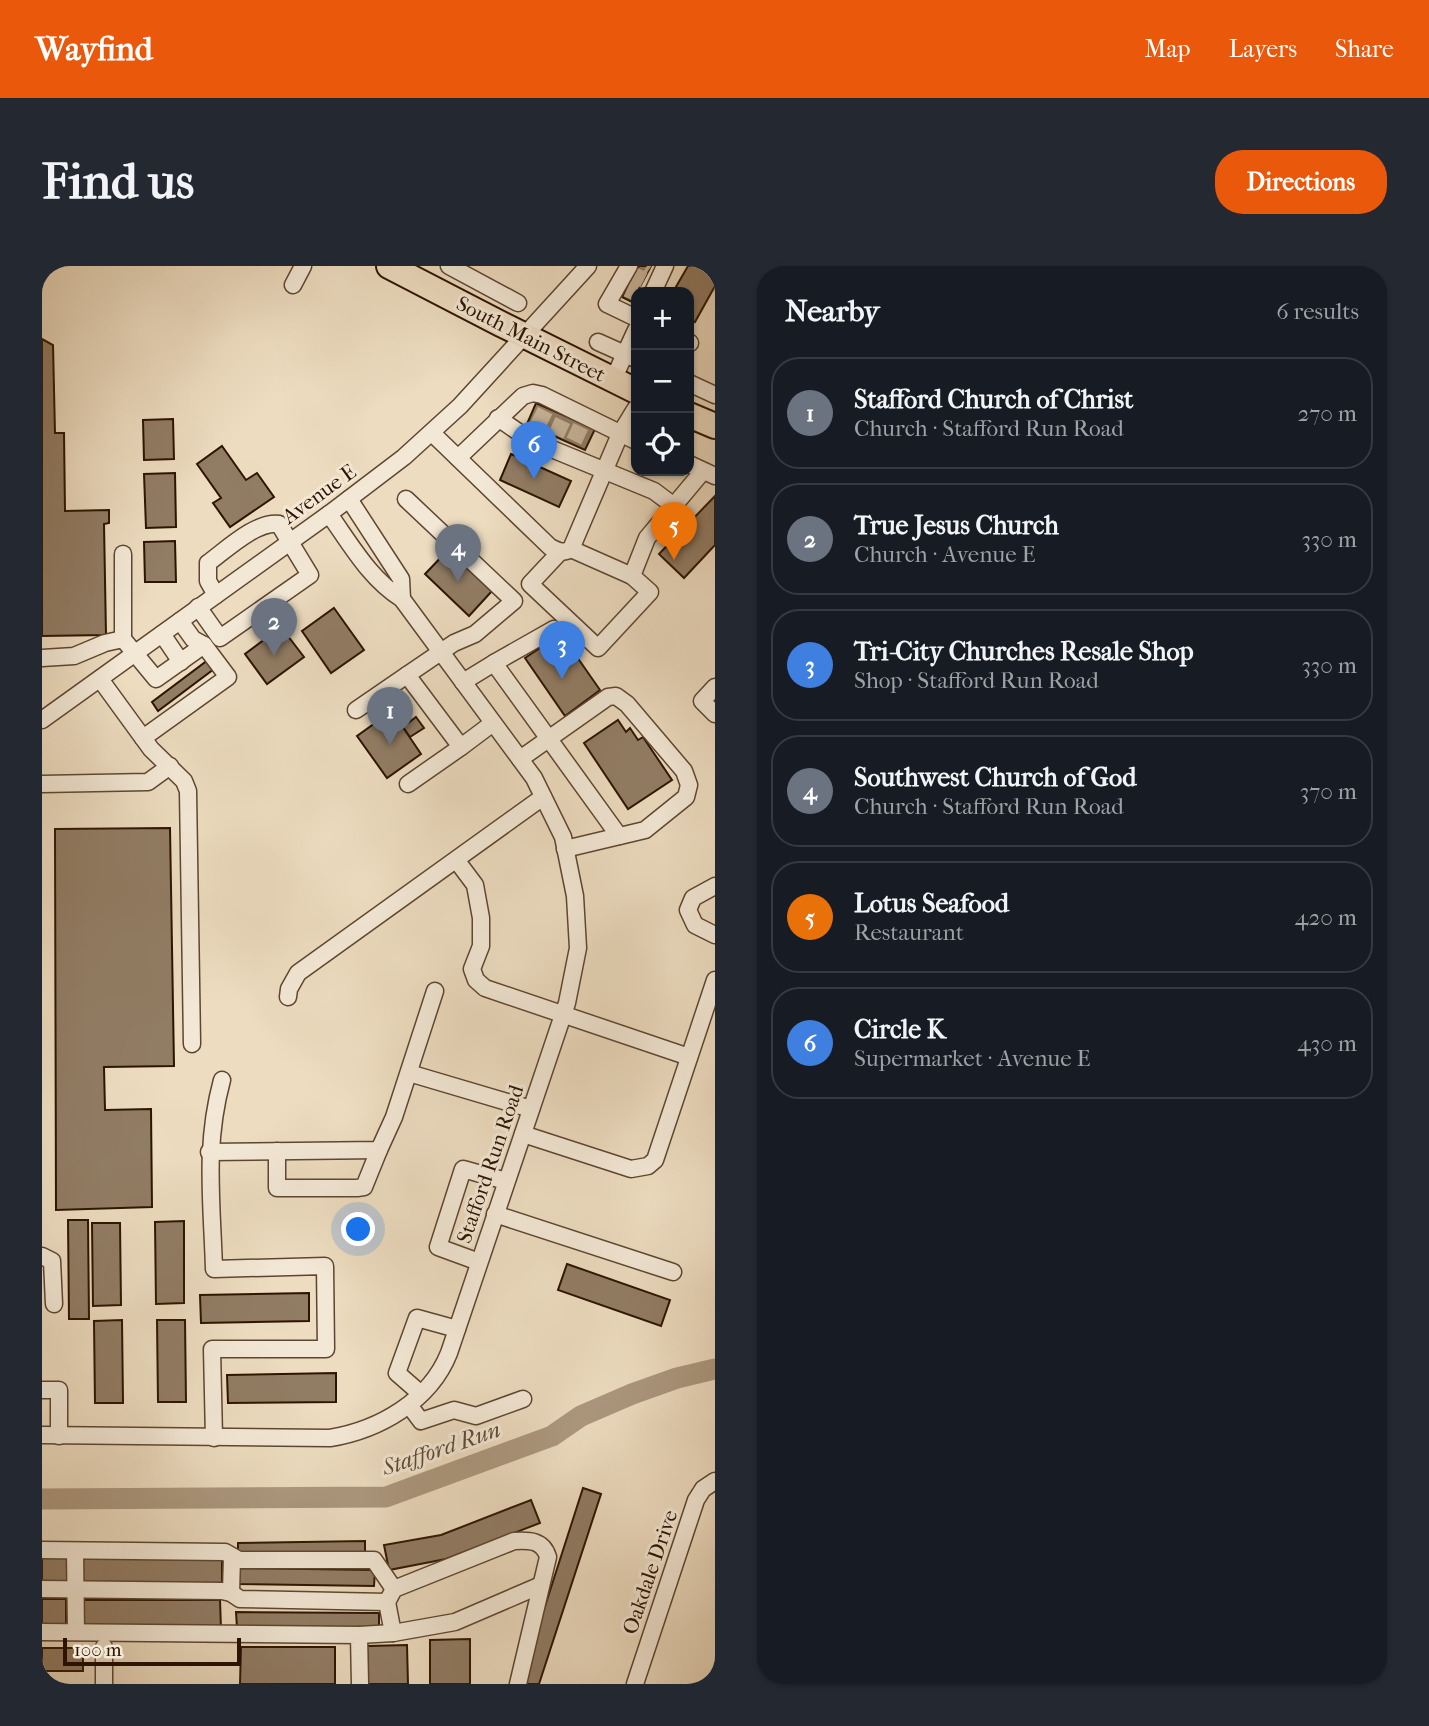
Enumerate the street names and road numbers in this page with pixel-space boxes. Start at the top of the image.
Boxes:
street label: South Main Street [452,291,610,387]
street label: Avenue E [277,459,361,529]
street label: Stafford Run Road [452,1081,529,1246]
street label: Oakdale Drive [618,1507,682,1637]

